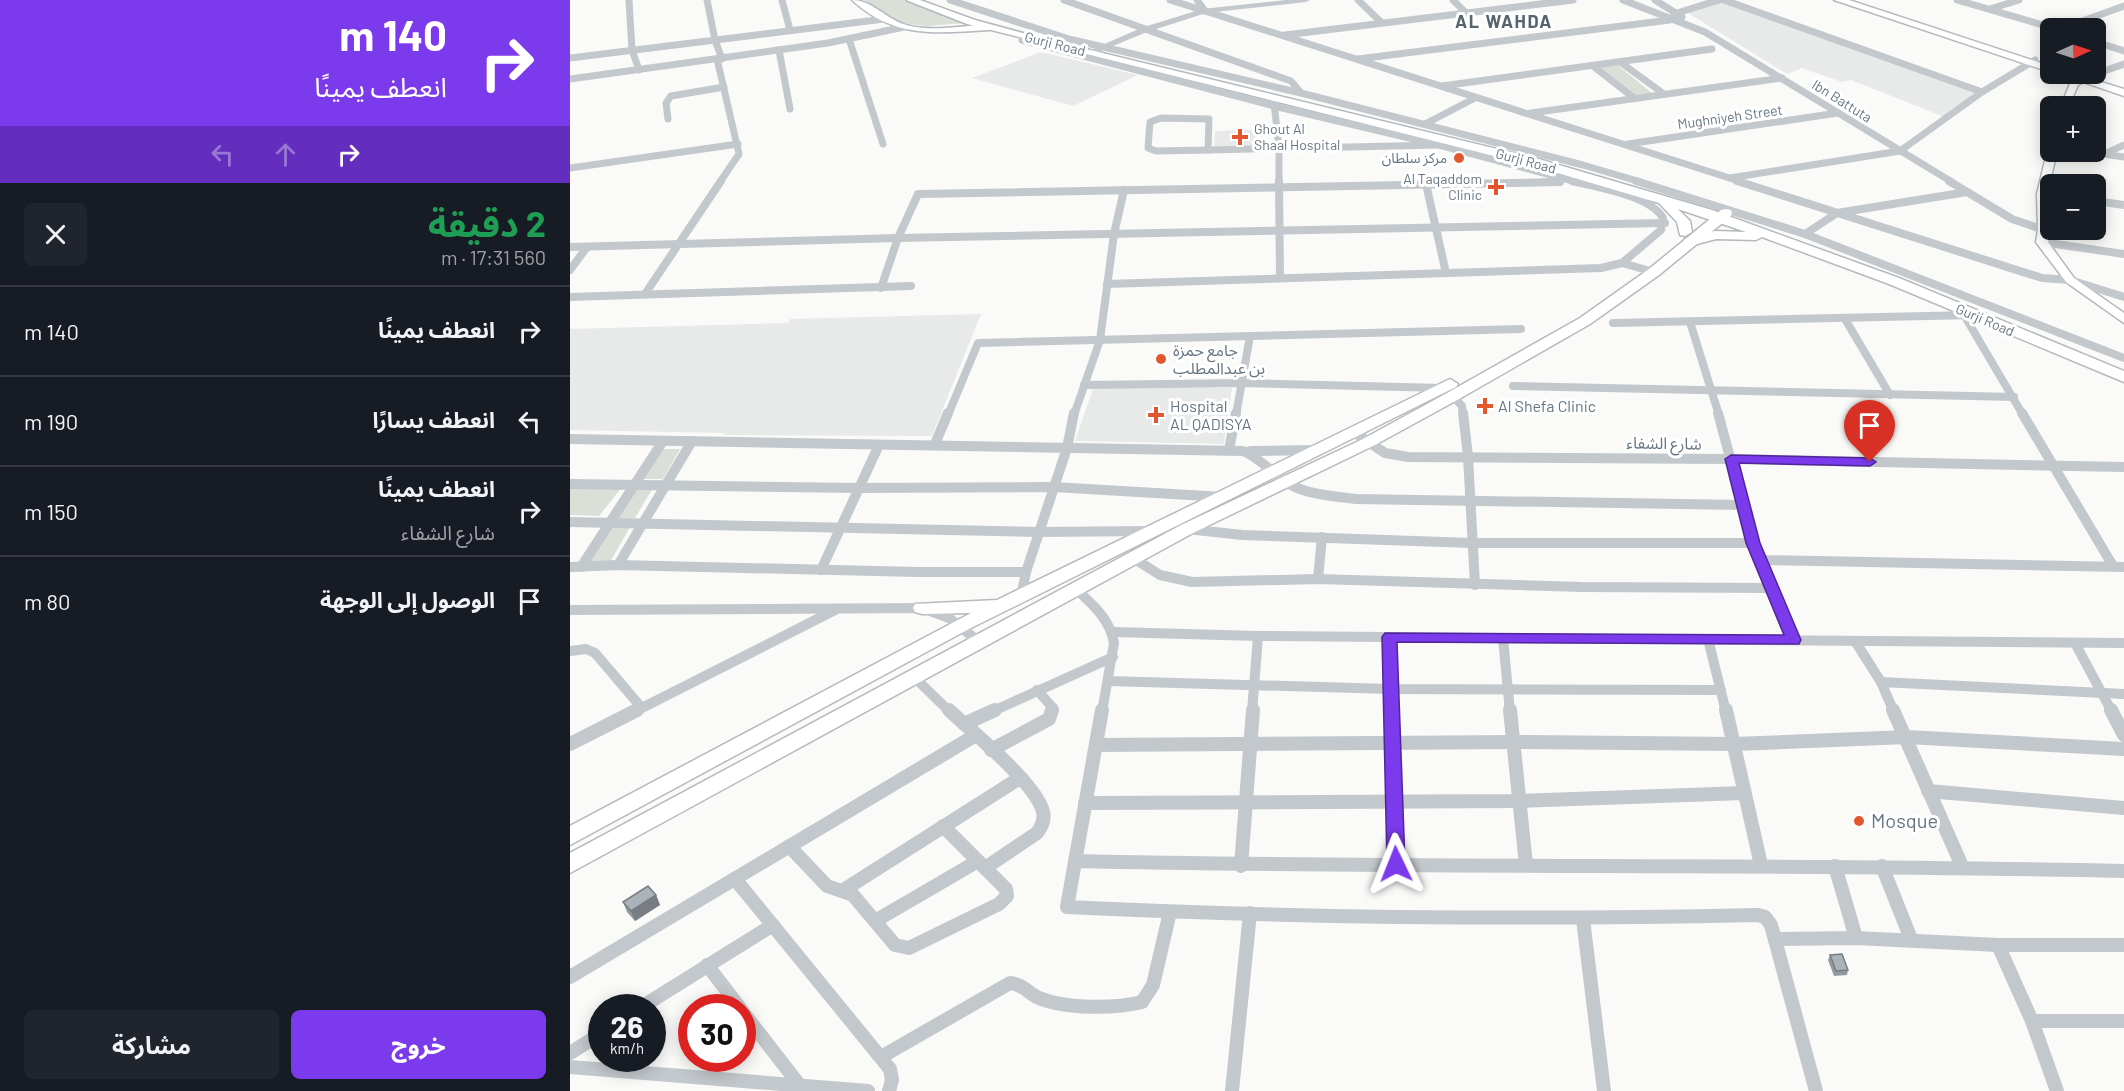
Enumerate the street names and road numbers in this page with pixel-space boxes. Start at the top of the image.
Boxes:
street label: Gurji Road [1023,28,1087,59]
street label: Ibn Battuta [1809,76,1875,126]
street label: Mughniyeh Street [1676,101,1784,132]
street label: Gurji Road [1494,144,1558,177]
street label: Gurji Road [1953,300,2017,339]
street label: شارع الشفاء [1626,432,1702,457]

